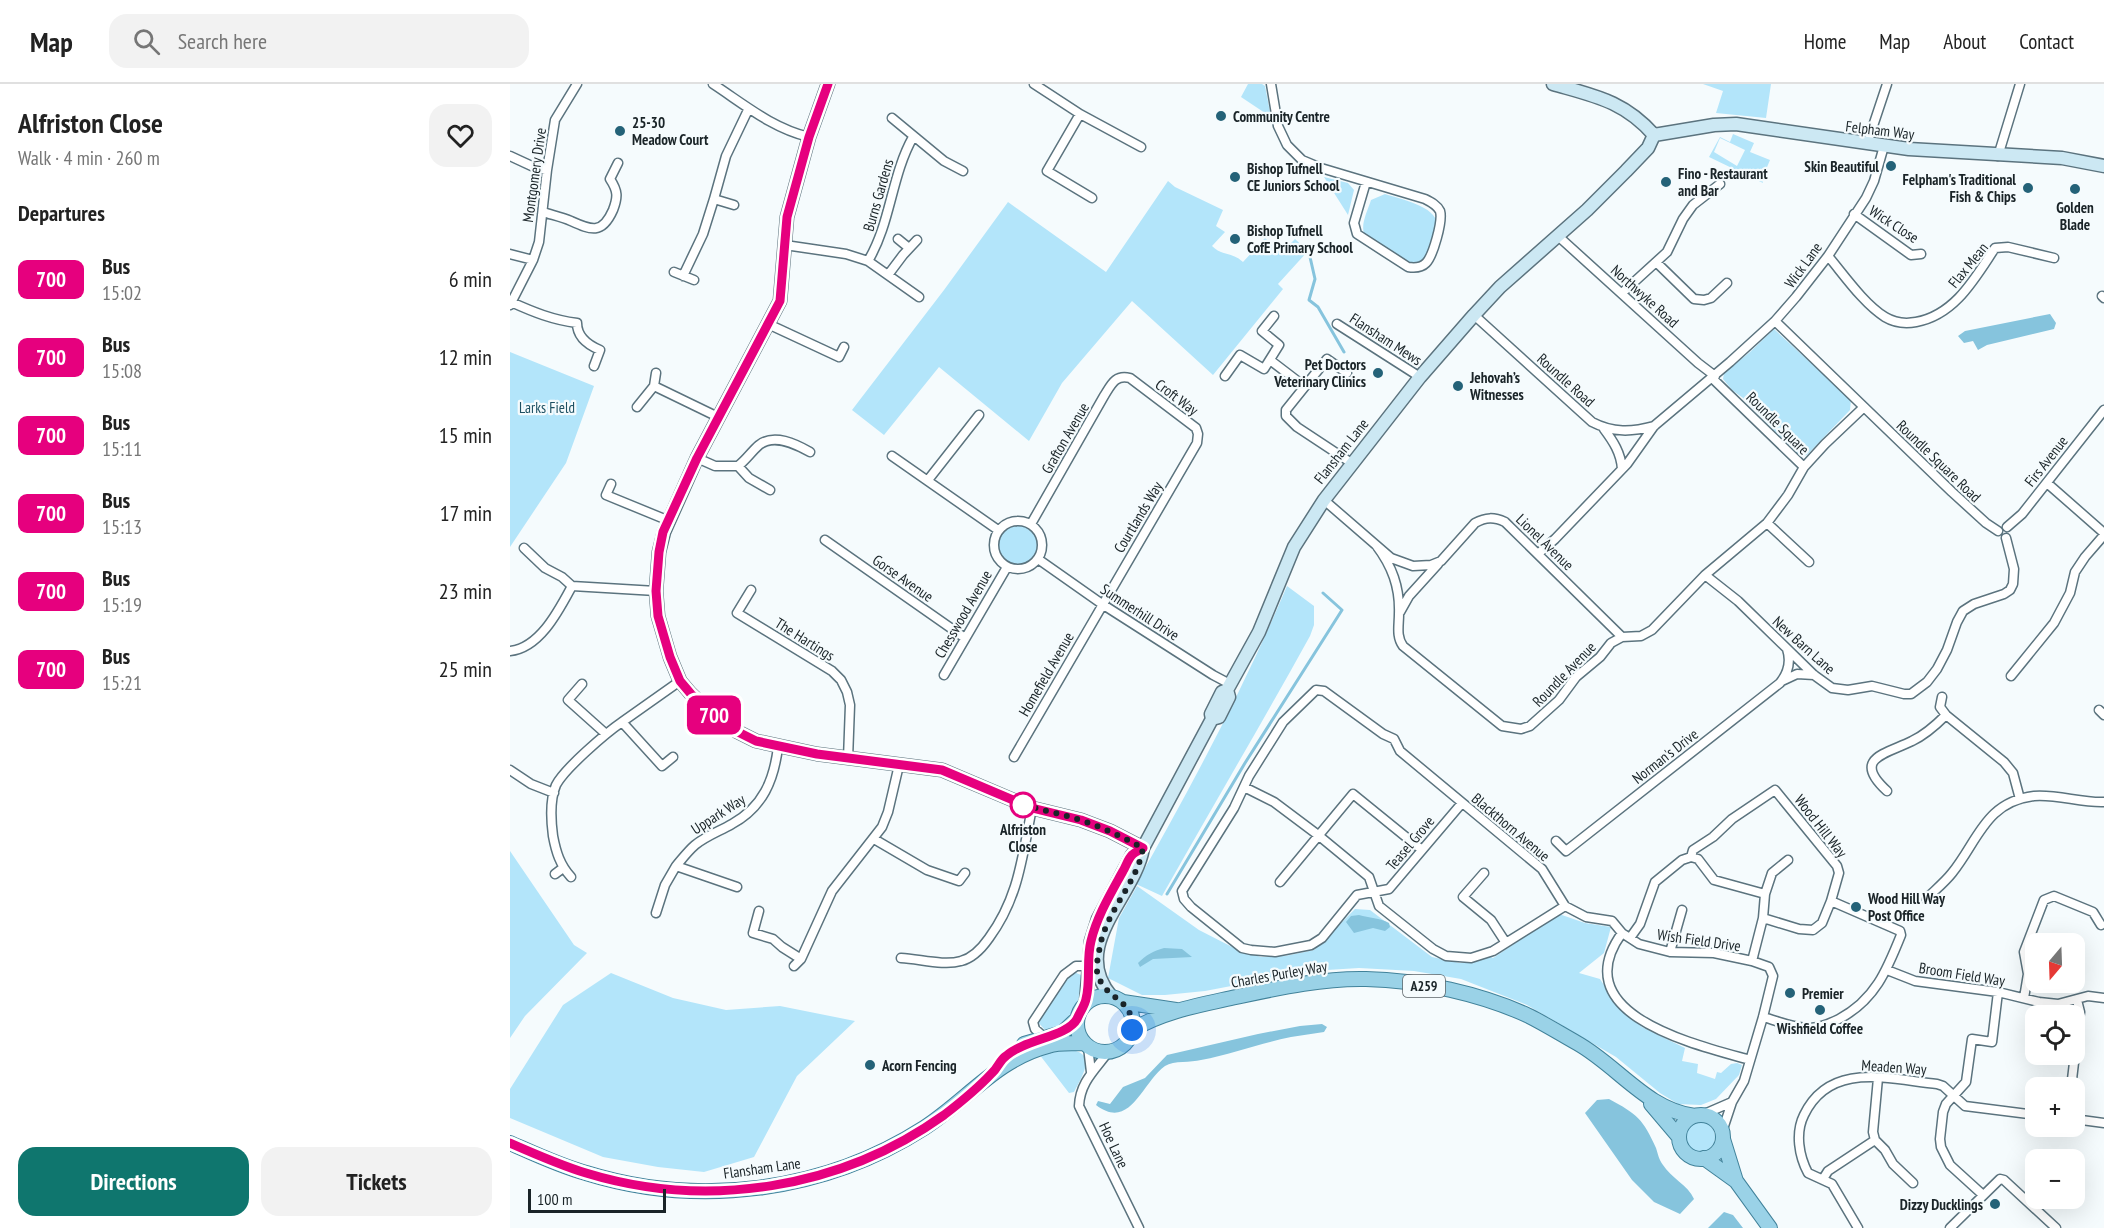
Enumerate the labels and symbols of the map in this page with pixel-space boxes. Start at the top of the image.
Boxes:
place label: Community Centre [1233,107,1330,126]
marker: Community Centre [1214,109,1228,123]
place label: 25-30 Meadow Court [632,113,709,149]
street label: Felpham Way [1845,116,1916,144]
marker: 25-30 Meadow Court [613,124,627,138]
street label: Montgomery Drive [518,126,550,224]
street label: Burns Gardens [859,157,897,233]
place label: Skin Beautiful [1804,157,1879,176]
place label: Bishop Tufnell CE Juniors School [1247,159,1340,195]
marker: Skin Beautiful [1884,159,1898,173]
place label: Fino - Restaurant and Bar [1678,164,1768,200]
marker: Bishop Tufnell CE Juniors School [1228,170,1242,184]
place label: Felpham's Traditional Fish & Chips [1902,170,2016,206]
marker: Fino - Restaurant and Bar [1659,175,1673,189]
marker: Felpham's Traditional Fish & Chips [2021,181,2035,195]
marker: Golden Blade [2068,182,2082,196]
place label: Golden Blade [2056,198,2094,234]
street label: Wick Close [1866,201,1922,247]
place label: Bishop Tufnell CofE Primary School [1247,221,1353,257]
marker: Bishop Tufnell CofE Primary School [1228,232,1242,246]
street label: Wick Lane [1780,238,1826,292]
street label: Flax Mean [1944,238,1992,292]
street label: Northwyke Road [1607,260,1683,332]
street label: Flansham Mews [1346,309,1426,369]
street label: Roundle Road [1533,349,1599,411]
place label: Pet Doctors Veterinary Clinics [1273,355,1366,391]
marker: Pet Doctors Veterinary Clinics [1371,366,1385,380]
place label: Jehovah’s Witnesses [1469,368,1524,404]
street label: Croft Way [1152,375,1203,420]
marker: Jehovah’s Witnesses [1451,379,1465,393]
street label: Roundle Square [1743,388,1813,458]
park label: Larks Field [519,398,575,417]
street label: Grafton Avenue [1037,399,1093,477]
street label: Flansham Lane [1310,415,1372,487]
street label: Roundle Square Road [1893,416,1985,506]
street label: Firs Avenue [2020,432,2072,490]
street label: Courtlands Way [1109,478,1167,556]
street label: Lionel Avenue [1512,510,1578,574]
street label: Gorse Avenue [869,550,937,606]
street label: Chesswood Avenue [930,567,996,661]
street label: Summerhill Drive [1097,580,1183,644]
street label: New Barn Lane [1769,612,1839,678]
street label: The Hartings [772,613,838,665]
street label: Homefield Avenue [1014,629,1078,719]
street label: Roundle Avenue [1528,638,1600,710]
line badge: 700 [680,696,748,734]
street label: Norman's Drive [1628,724,1702,788]
street label: Uppark Way [687,789,749,838]
street label: Blackthorn Avenue [1468,789,1554,865]
street label: Wood Hill Way [1791,791,1852,862]
marker: Alfriston Close [1010,792,1036,818]
street label: Teasel Grove [1382,812,1438,874]
place label: Alfriston Close [999,820,1046,856]
place label: Wood Hill Way Post Office [1867,889,1946,925]
marker: Wood Hill Way Post Office [1849,900,1863,914]
street label: Wish Field Drive [1656,925,1742,955]
north arrow [2025,933,2085,993]
street label: Charles Purley Way [1229,956,1329,992]
street label: Broom Field Way [1918,958,2007,990]
road number: A259 [1403,975,1445,997]
place label: Premier [1802,984,1844,1003]
marker: Premier [1783,986,1797,1000]
marker: Wishfield Coffee [1813,1003,1827,1017]
your location [1117,1015,1147,1045]
place label: Wishfield Coffee [1776,1019,1863,1038]
street label: Meaden Way [1861,1055,1928,1079]
place label: Acorn Fencing [881,1056,957,1075]
marker: Acorn Fencing [863,1058,877,1072]
street label: Hoe Lane [1095,1119,1133,1171]
street label: Flansham Lane [722,1153,802,1183]
scale bar [528,1186,666,1214]
place label: Dizzy Ducklings [1900,1195,1983,1214]
marker: Dizzy Ducklings [1988,1197,2002,1211]

